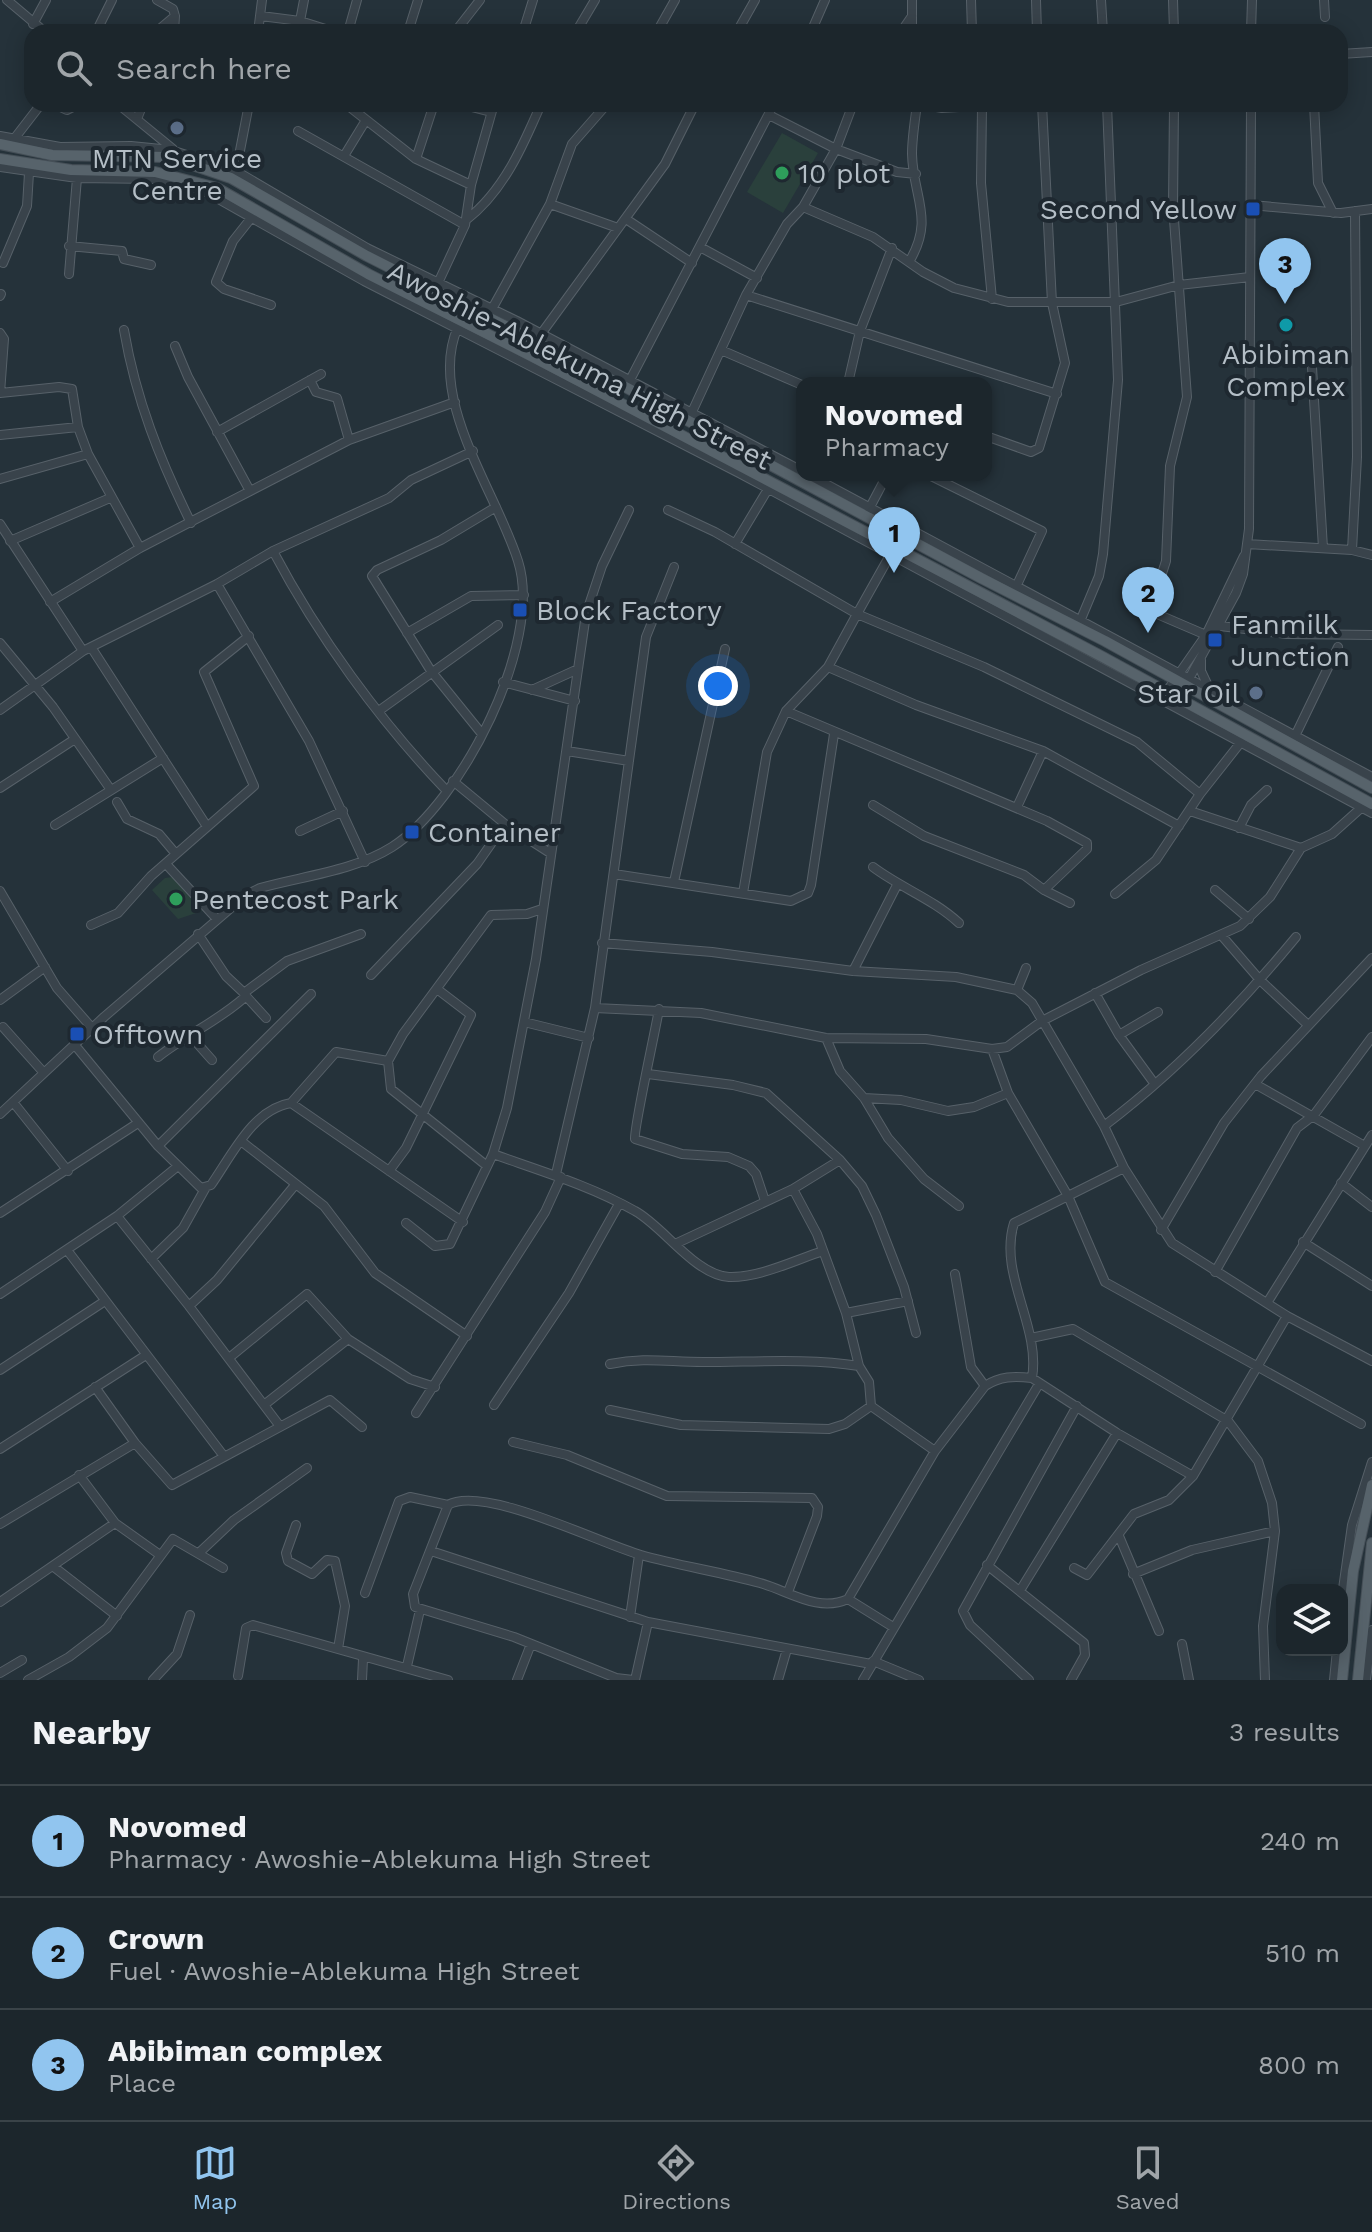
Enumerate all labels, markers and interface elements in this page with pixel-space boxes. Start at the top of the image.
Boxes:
search box [24,24,1348,112]
icon: search [52,46,96,90]
text: Search here [116,51,292,86]
marker: MTN Service Centre [168,119,186,137]
place label: MTN Service Centre [92,142,262,207]
place label: 10 plot [798,157,891,190]
marker: 10 plot [773,164,791,182]
place label: Second Yellow [1040,193,1237,226]
marker: Second Yellow [1244,200,1262,218]
pin: 3 [1259,238,1311,304]
street label: Awoshie-Ablekuma High Street [382,254,777,477]
marker: Abibiman Complex [1277,316,1295,334]
place label: Abibiman Complex [1222,338,1350,403]
popup [796,377,992,481]
text: Novomed [825,397,963,432]
text: Pharmacy [825,432,949,462]
pin: 1 [868,507,920,573]
pin: 2 [1122,567,1174,633]
place label: Block Factory [536,594,722,627]
marker: Block Factory [511,601,529,619]
place label: Fanmilk Junction [1231,608,1350,673]
marker: Fanmilk Junction [1206,631,1224,649]
your location [698,666,738,706]
place label: Star Oil [1137,677,1240,710]
marker: Star Oil [1247,684,1265,702]
place label: Container [428,816,561,849]
marker: Container [403,823,421,841]
place label: Pentecost Park [192,883,399,916]
marker: Pentecost Park [167,890,185,908]
place label: Offtown [93,1018,203,1051]
marker: Offtown [68,1025,86,1043]
map controls [1276,1584,1348,1656]
button: layers [1276,1584,1348,1656]
text: Nearby [32,1712,151,1752]
text: 3 results [1229,1717,1340,1747]
text: Novomed [108,1809,247,1844]
text: 1 [52,1826,64,1856]
text: 240 m [1260,1826,1340,1856]
text: Pharmacy · Awoshie-Ablekuma High Street [108,1844,650,1874]
text: Crown [108,1921,204,1956]
text: 2 [50,1938,66,1968]
text: 510 m [1265,1938,1340,1968]
text: Fuel · Awoshie-Ablekuma High Street [108,1956,579,1986]
text: Abibiman complex [108,2033,382,2068]
text: 3 [50,2050,66,2080]
text: 800 m [1258,2050,1340,2080]
text: Place [108,2068,176,2098]
tab: Map [192,2141,237,2214]
tab: Directions [622,2141,731,2214]
tab: Saved [1116,2141,1180,2214]

